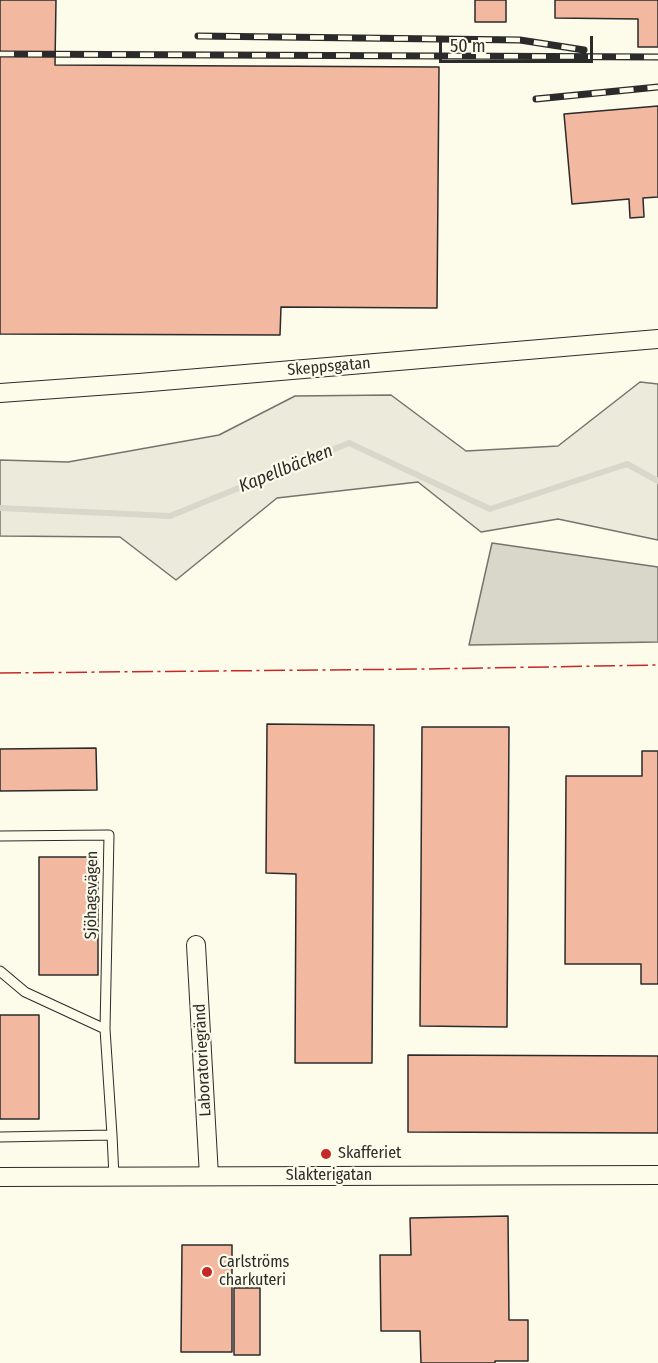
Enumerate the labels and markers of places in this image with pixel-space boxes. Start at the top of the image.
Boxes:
place label: Skafferiet [338,1144,401,1164]
marker: Skafferiet [319,1147,333,1161]
place label: Carlströms charkuteri [219,1253,289,1291]
marker: Carlströms charkuteri [200,1265,214,1279]

